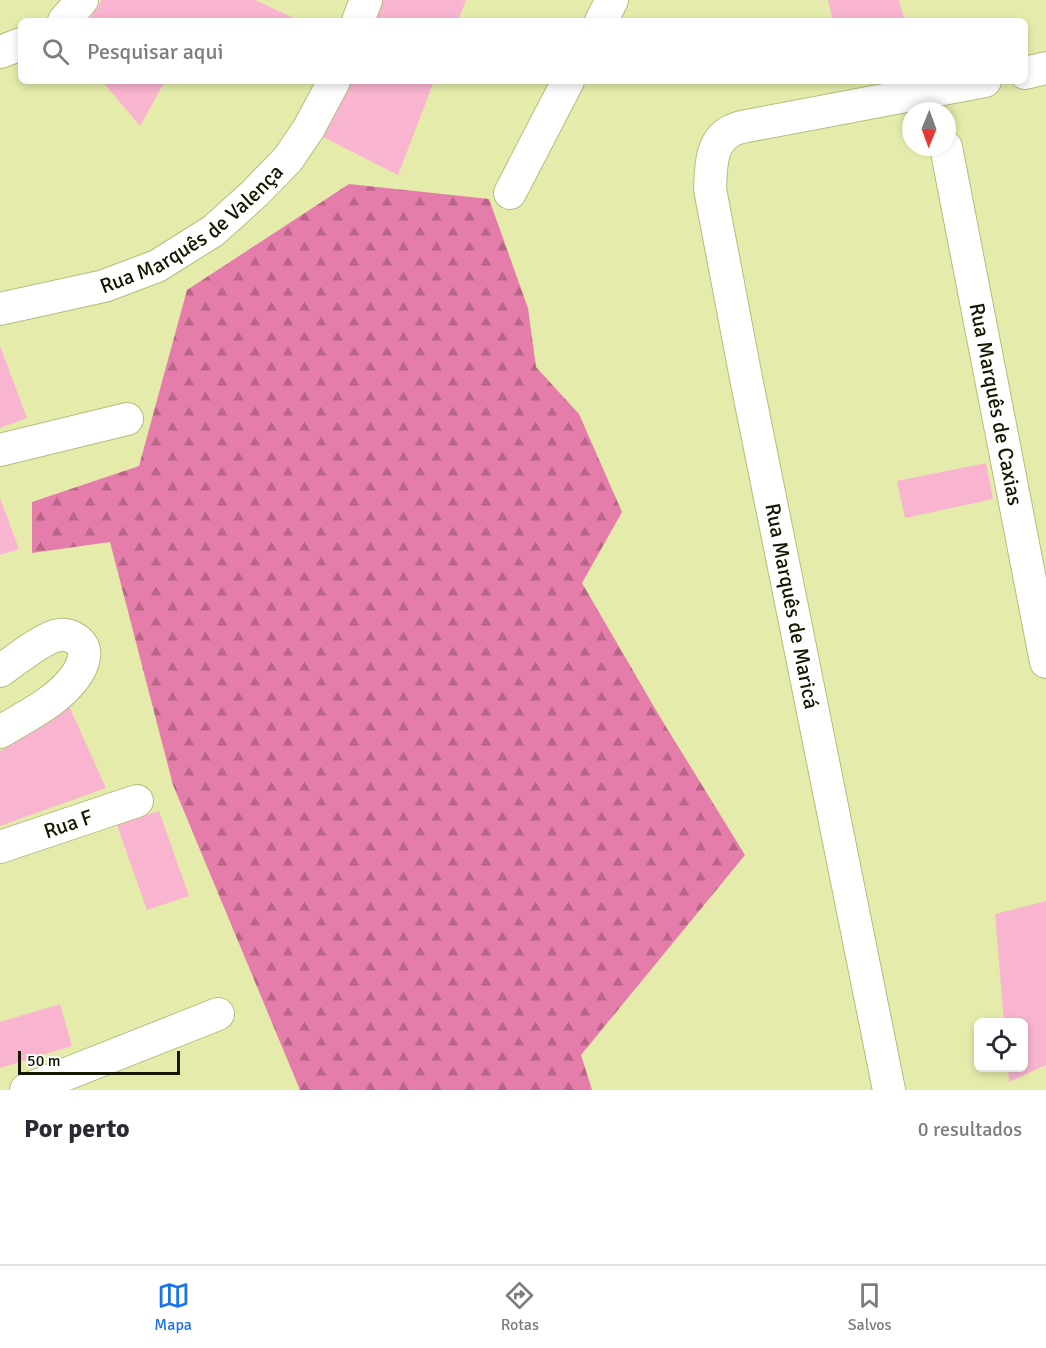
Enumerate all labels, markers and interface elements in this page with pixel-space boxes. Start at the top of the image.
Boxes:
search box [18,18,1028,84]
icon: search [39,35,72,68]
text: Pesquisar aqui [87,38,223,65]
north arrow [902,102,956,156]
street label: Rua Marquês de Valença [96,159,289,299]
street label: Rua Marquês de Caxias [964,301,1028,508]
street label: Rua Marquês de Maricá [759,501,825,711]
street label: Rua F [40,804,96,844]
map controls [974,1018,1028,1072]
button: locate [974,1018,1028,1072]
scale bar [18,1048,180,1076]
text: 50 m [27,1051,61,1071]
text: Por perto [24,1113,130,1145]
text: 0 resultados [918,1117,1022,1142]
tab: Mapa [154,1279,192,1335]
tab: Rotas [501,1279,539,1335]
tab: Salvos [848,1279,892,1335]

